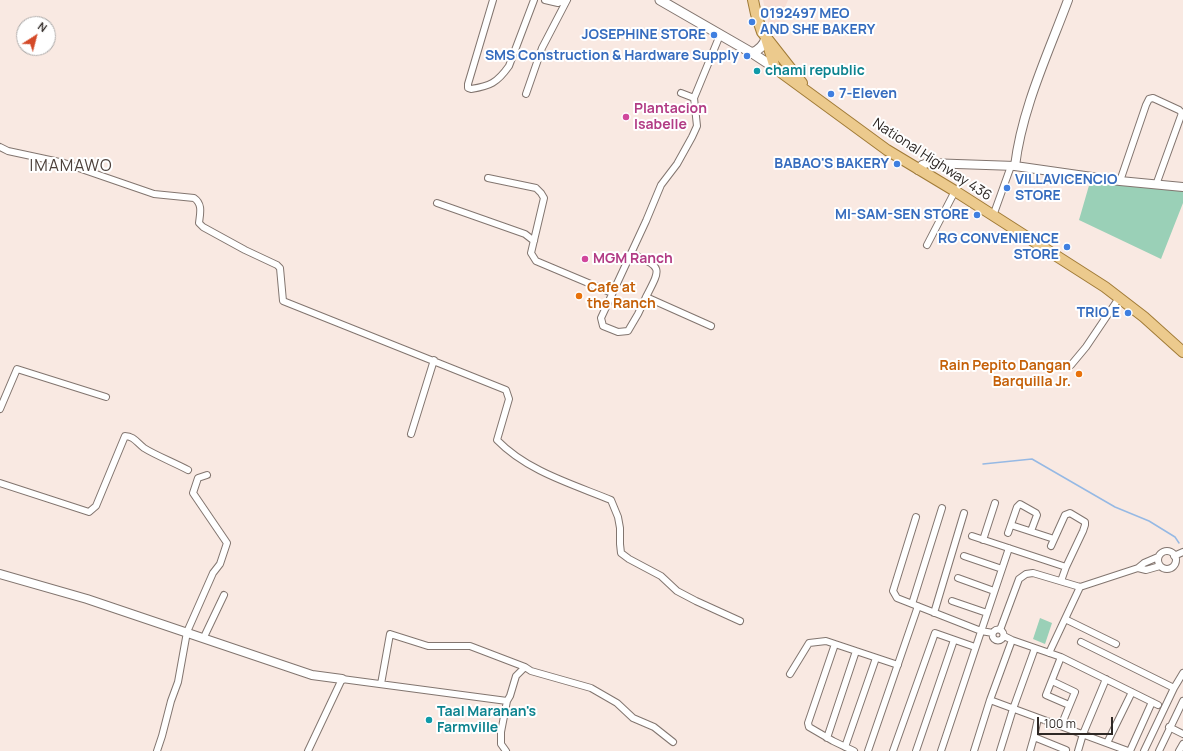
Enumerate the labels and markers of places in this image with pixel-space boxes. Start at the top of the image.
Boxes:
place label: 0192497 MEO AND SHE BAKERY [760,6,875,38]
marker: 0192497 MEO AND SHE BAKERY [747,17,757,27]
place label: JOSEPHINE STORE [581,27,706,43]
marker: JOSEPHINE STORE [709,30,719,40]
place label: SMS Construction & Hardware Supply [485,48,739,64]
marker: SMS Construction & Hardware Supply [742,51,752,61]
place label: chami republic [765,63,865,79]
marker: chami republic [752,66,762,76]
place label: 7-Eleven [839,86,897,102]
marker: 7-Eleven [826,89,836,99]
place label: Plantacion Isabelle [634,101,707,134]
marker: Plantacion Isabelle [621,112,631,122]
place label: BABAO'S BAKERY [774,156,889,172]
marker: BABAO'S BAKERY [892,159,902,169]
place label: VILLAVICENCIO STORE [1015,172,1117,204]
marker: VILLAVICENCIO STORE [1002,183,1012,193]
place label: MI-SAM-SEN STORE [835,207,969,223]
marker: MI-SAM-SEN STORE [972,210,982,220]
place label: RG CONVENIENCE STORE [938,231,1059,264]
marker: RG CONVENIENCE STORE [1062,242,1072,252]
place label: MGM Ranch [593,251,673,267]
marker: MGM Ranch [580,254,590,264]
place label: Cafe at the Ranch [587,280,656,312]
marker: Cafe at the Ranch [574,291,584,301]
place label: TRIO E [1077,305,1120,321]
marker: TRIO E [1123,308,1133,318]
place label: Rain Pepito Dangan Barquilla Jr. [939,358,1071,390]
marker: Rain Pepito Dangan Barquilla Jr. [1074,369,1084,379]
place label: Taal Maranan's Farmville [437,704,536,736]
marker: Taal Maranan's Farmville [424,715,434,725]

